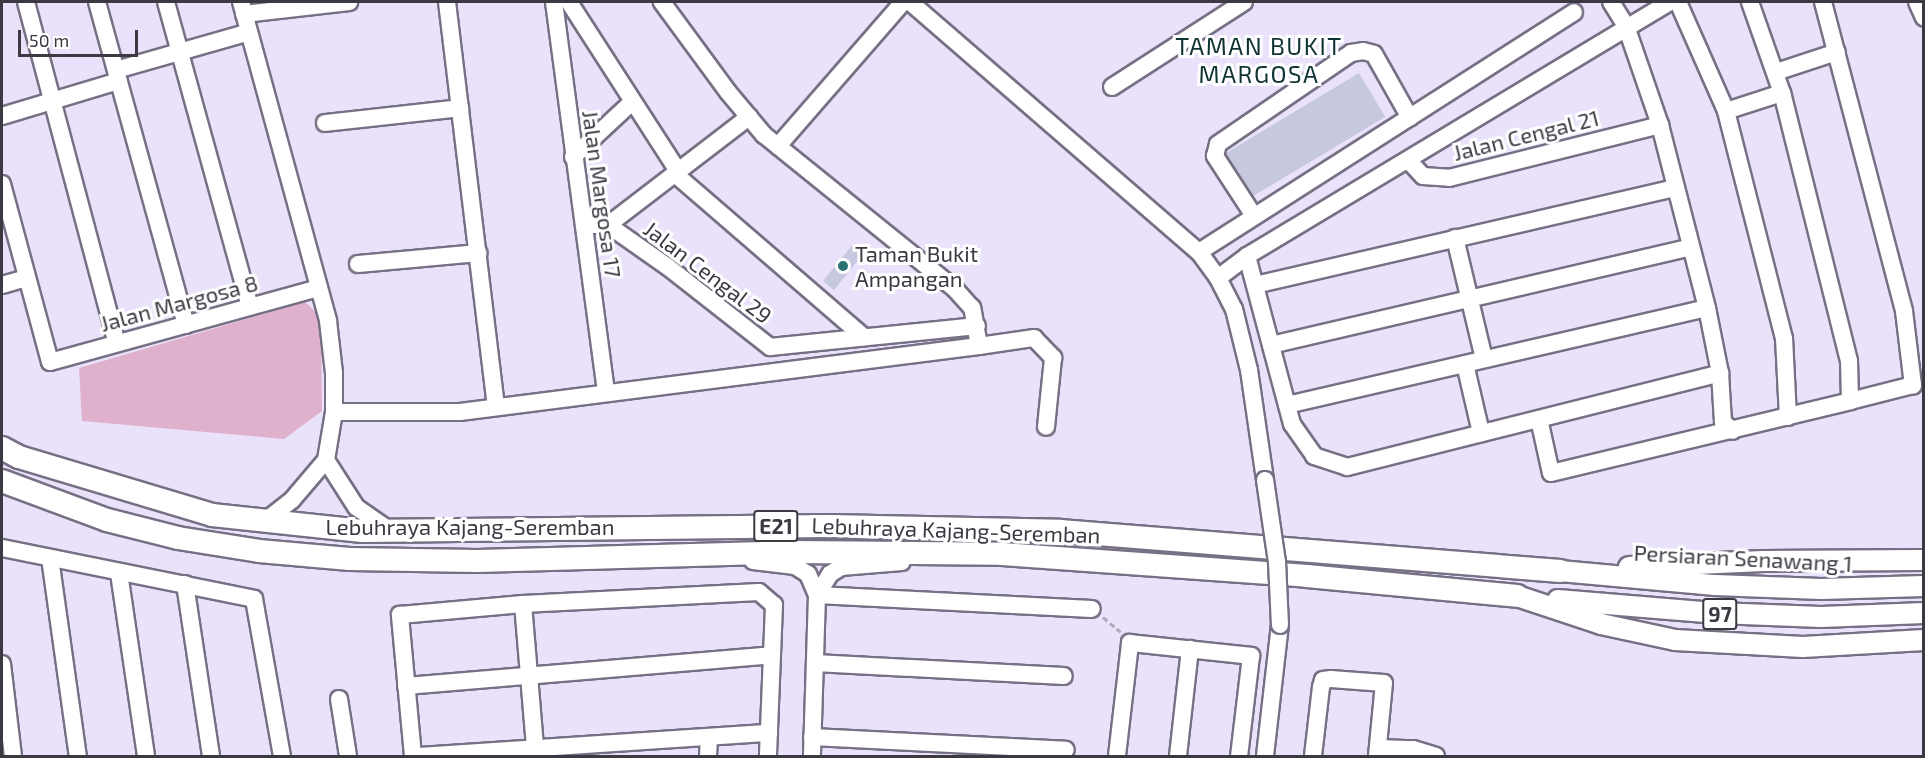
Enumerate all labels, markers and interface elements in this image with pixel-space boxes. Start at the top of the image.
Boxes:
scale bar [21,18,141,56]
text: 50 m [29,29,69,51]
district label: TAMAN BUKIT MARGOSA [1175,32,1343,88]
street label: Jalan Cengal 21 [1450,104,1602,166]
street label: Jalan Margosa 17 [577,109,627,279]
street label: Jalan Cengal 29 [639,215,777,329]
place label: Taman Bukit Ampangan [855,240,978,292]
marker: Taman Bukit Ampangan [836,259,850,273]
street label: Jalan Margosa 8 [97,269,261,337]
road number: E21 [752,508,800,544]
street label: Lebuhraya Kajang-Seremban [811,512,1101,548]
street label: Lebuhraya Kajang-Seremban [326,514,614,540]
street label: Persiaran Senawang 1 [1633,539,1853,577]
road number: 97 [1702,596,1738,632]

